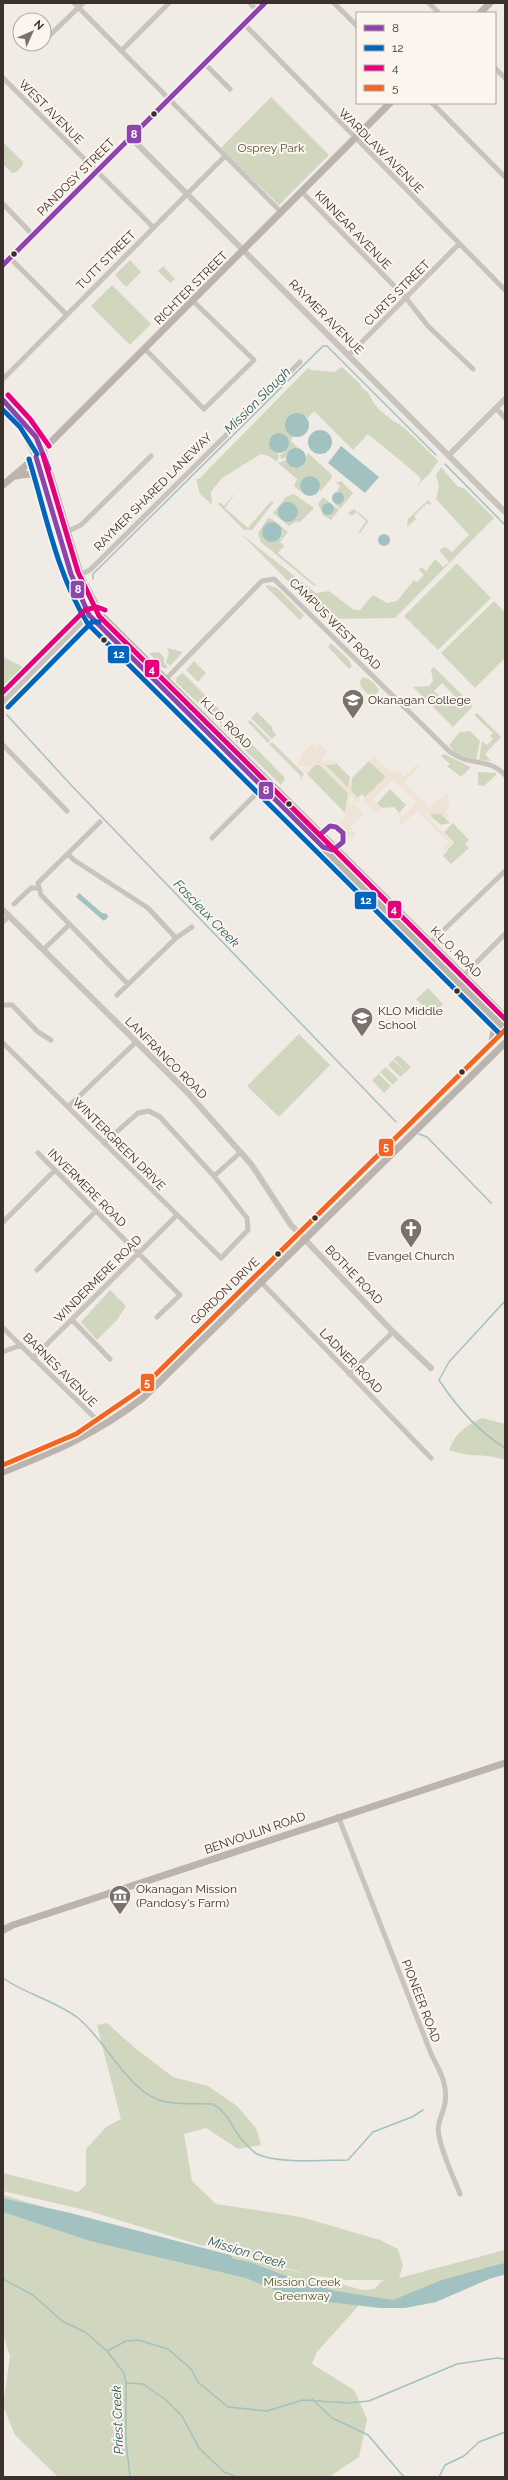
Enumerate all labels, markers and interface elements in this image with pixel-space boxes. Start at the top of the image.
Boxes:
north arrow [12,12,52,52]
legend [356,12,496,104]
text: N [31,18,46,33]
text: 8 [392,21,399,35]
text: 12 [392,41,403,55]
text: 4 [392,61,399,75]
street label: WEST AVENUE [16,77,86,147]
text: 5 [392,81,399,95]
street label: WARDLAW AVENUE [336,106,426,196]
unlabelled marker [149,109,159,119]
line badge: 8 [126,124,142,144]
text: 8 [131,128,138,141]
street label: PANDOSY STREET [34,135,118,219]
park label: Osprey Park [238,141,305,155]
street label: KINNEAR AVENUE [312,188,394,272]
street label: TUTT STREET [73,227,139,293]
street label: RICHTER STREET [151,248,231,328]
unlabelled marker [9,249,19,259]
street label: CURTS STREET [361,257,433,329]
street label: RAYMER AVENUE [286,277,366,357]
water label: Mission Slough [221,364,294,437]
street label: RAYMER SHARED LANEWAY [91,430,215,554]
street label: CAMPUS WEST ROAD [286,575,384,673]
line badge: 8 [70,580,85,599]
text: 8 [75,583,82,596]
unlabelled marker [99,635,109,645]
line badge: 12 [107,645,130,664]
text: 12 [113,648,125,661]
line badge: 4 [144,659,160,678]
text: 4 [149,663,155,676]
school or university icon: Okanagan College [340,687,366,720]
place label: Okanagan College [368,693,471,707]
street label: K.L.O. ROAD [198,695,255,752]
line badge: 8 [258,781,274,800]
text: 8 [263,784,270,797]
unlabelled marker [284,799,294,809]
water label: Fascieux Creek [171,876,243,950]
line badge: 12 [354,891,377,910]
text: 12 [360,894,372,907]
line badge: 4 [387,900,402,919]
text: 4 [391,903,397,916]
street label: K.L.O. ROAD [428,924,485,981]
unlabelled marker [452,986,462,996]
place label: KLO Middle School [378,1004,443,1032]
school or university icon: KLO Middle School [349,1005,375,1038]
street label: LANFRANCO ROAD [122,1014,210,1102]
unlabelled marker [457,1067,467,1077]
street label: WINTERGREEN DRIVE [70,1095,168,1193]
line badge: 5 [378,1138,394,1157]
text: 5 [383,1141,389,1154]
street label: INVERMERE ROAD [45,1146,129,1230]
unlabelled marker [310,1213,320,1223]
church icon: Evangel Church [398,1216,424,1249]
street label: WINDERMERE ROAD [51,1232,145,1326]
street label: BOTHE ROAD [322,1243,386,1308]
unlabelled marker [273,1249,283,1259]
place label: Evangel Church [367,1249,455,1263]
street label: GORDON DRIVE [188,1255,262,1327]
street label: LADNER ROAD [317,1326,386,1397]
street label: BARNES AVENUE [20,1330,100,1410]
line badge: 5 [140,1373,155,1392]
text: 5 [144,1377,150,1390]
street label: BENVOULIN ROAD [203,1809,308,1857]
place label: Okanagan Mission (Pandosy's Farm) [136,1882,237,1910]
museum icon: Okanagan Mission (Pandosy's Farm) [107,1883,133,1916]
street label: PIONEER ROAD [399,1958,443,2045]
water label: Mission Creek [206,2234,287,2271]
park label: Mission Creek Greenway [263,2275,341,2303]
water label: Priest Creek [109,2385,126,2455]

